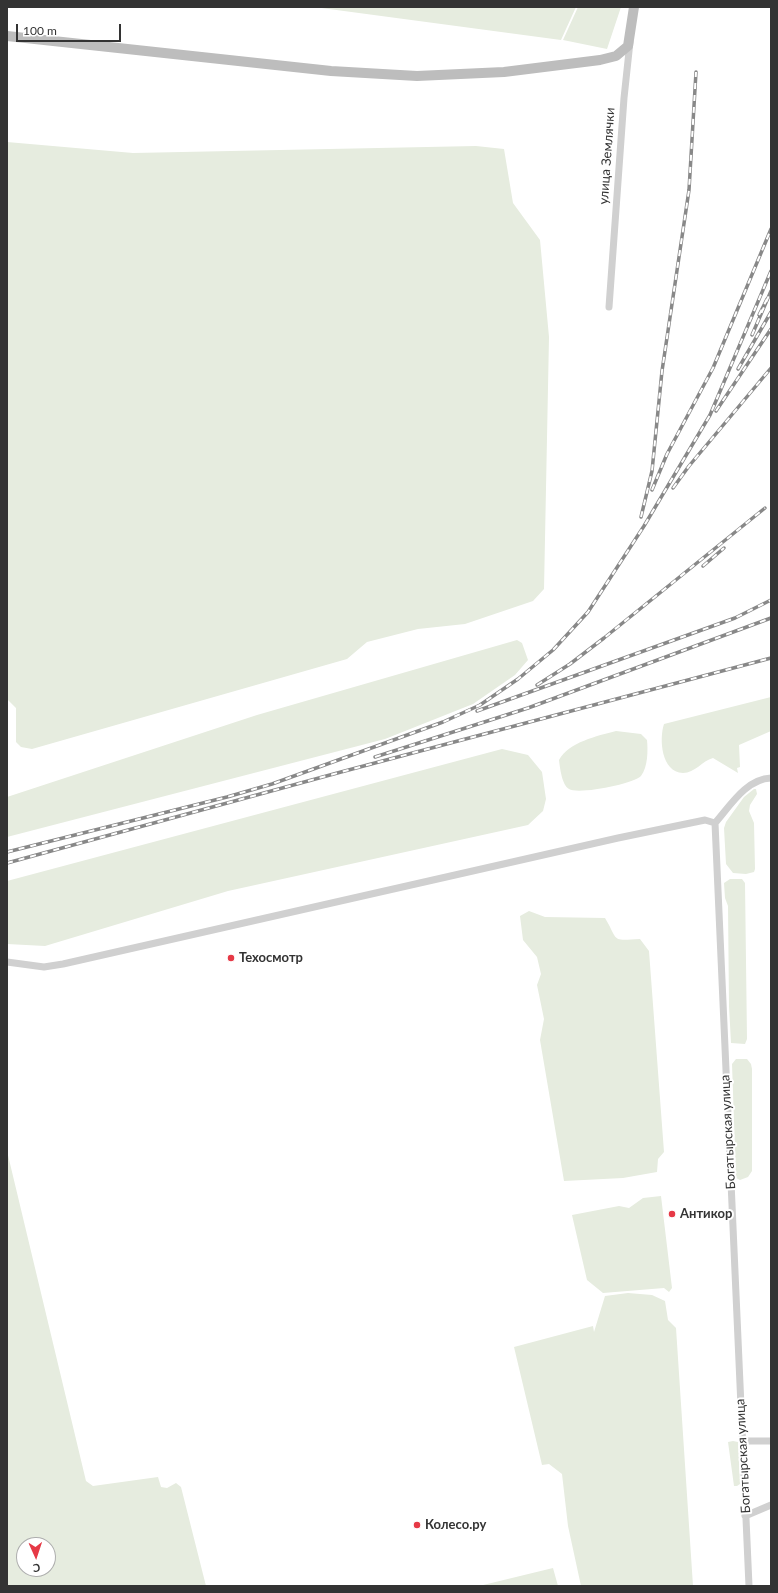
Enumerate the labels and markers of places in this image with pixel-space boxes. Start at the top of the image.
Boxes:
place label: Техосмотр [239,950,303,966]
marker: Техосмотр [226,953,236,963]
place label: Антикор [680,1206,732,1222]
marker: Антикор [667,1209,677,1219]
place label: Колесо.ру [425,1517,486,1533]
marker: Колесо.ру [412,1520,422,1530]

